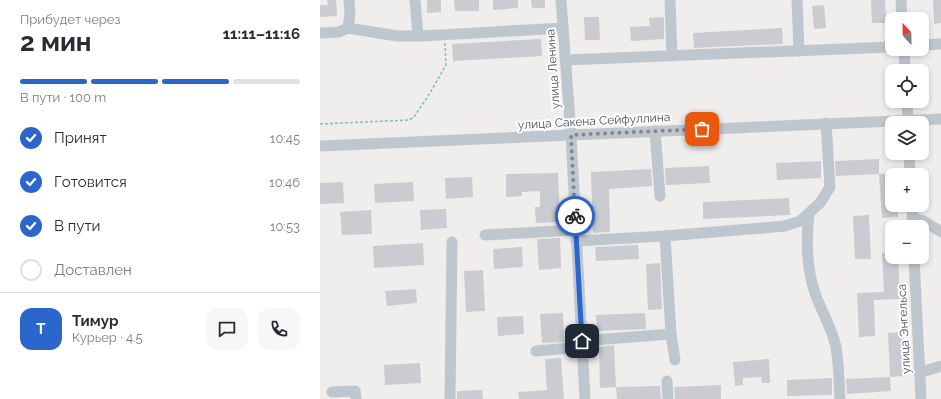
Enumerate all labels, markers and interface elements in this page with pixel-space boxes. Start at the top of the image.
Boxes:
text: Прибудет через [20,12,120,27]
north arrow [885,12,929,56]
map controls [885,12,929,264]
text: 11:11–11:16 [223,25,300,43]
text: 2 мин [20,27,92,57]
street label: улица Ленина [543,28,563,110]
button: locate [885,64,929,108]
text: В пути · 100 m [20,90,106,105]
street label: улица Сакена Сейфуллина [517,110,671,132]
pin [685,112,719,146]
button: layers [885,116,929,160]
icon: bag [691,118,713,140]
icon: check [20,127,42,149]
text: Принят [54,129,107,147]
text: 10:45 [270,131,300,146]
button: + [885,168,929,212]
icon: check [20,171,42,193]
text: Готовится [54,173,127,191]
text: 10:46 [269,175,300,190]
courier [555,196,595,236]
icon: bike [564,205,586,227]
icon: check [20,215,42,237]
text: В пути [54,217,101,235]
text: 10:53 [270,219,300,234]
button: − [885,220,929,264]
text: Доставлен [54,261,132,279]
street label: улица Энгельса [895,284,913,374]
button: chat [206,308,248,350]
button: phone [258,308,300,350]
text: Тимур [72,312,118,330]
text: Т [36,320,46,338]
pin [565,324,599,358]
text: Курьер · 4.5 [72,330,143,345]
icon: home [571,330,593,352]

